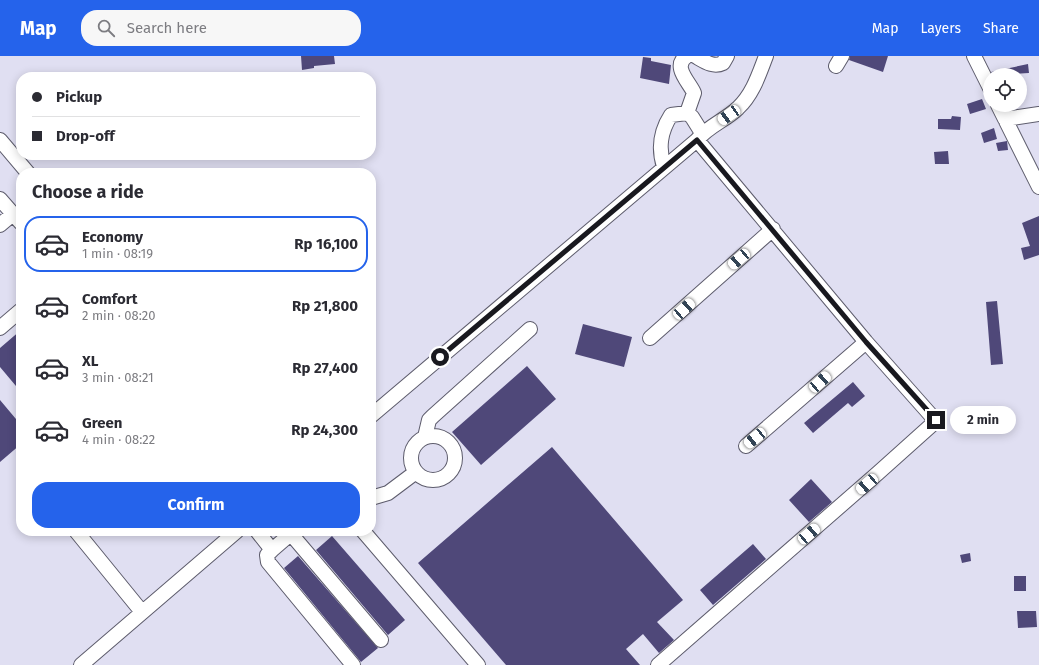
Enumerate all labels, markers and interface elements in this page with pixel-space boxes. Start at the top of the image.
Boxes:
search box [81,10,361,46]
text: Map [20,17,57,40]
icon: search [95,17,117,39]
text: Search here [127,19,207,37]
text: Map [872,20,898,37]
text: Layers [920,20,961,37]
text: Share [983,20,1019,37]
map controls [983,68,1027,112]
button: locate [983,68,1027,112]
text: Pickup [56,88,102,106]
car [716,103,742,127]
text: Drop-off [56,127,115,145]
text: Choose a ride [32,181,144,203]
icon: car [34,226,70,262]
text: Economy [82,228,143,246]
text: Rp 16,100 [294,235,358,253]
text: 1 min · 08:19 [82,246,153,261]
car [726,247,752,271]
icon: car [34,288,70,324]
text: Comfort [82,290,138,308]
text: Rp 21,800 [292,297,358,315]
car [671,297,697,321]
text: 2 min · 08:20 [82,308,156,323]
route start [431,348,449,366]
icon: car [34,350,70,386]
text: XL [82,352,98,370]
text: Rp 27,400 [292,359,358,377]
text: 3 min · 08:21 [82,370,154,385]
car [807,370,833,394]
callout: 2 min [950,406,1016,434]
route end [927,411,945,429]
icon: car [34,412,70,448]
text: 2 min [967,412,999,427]
text: Green [82,414,122,432]
text: Rp 24,300 [291,421,358,439]
car [742,426,768,450]
text: 4 min · 08:22 [82,432,155,447]
car [854,472,880,496]
button: Confirm [32,482,360,528]
car [796,522,822,546]

